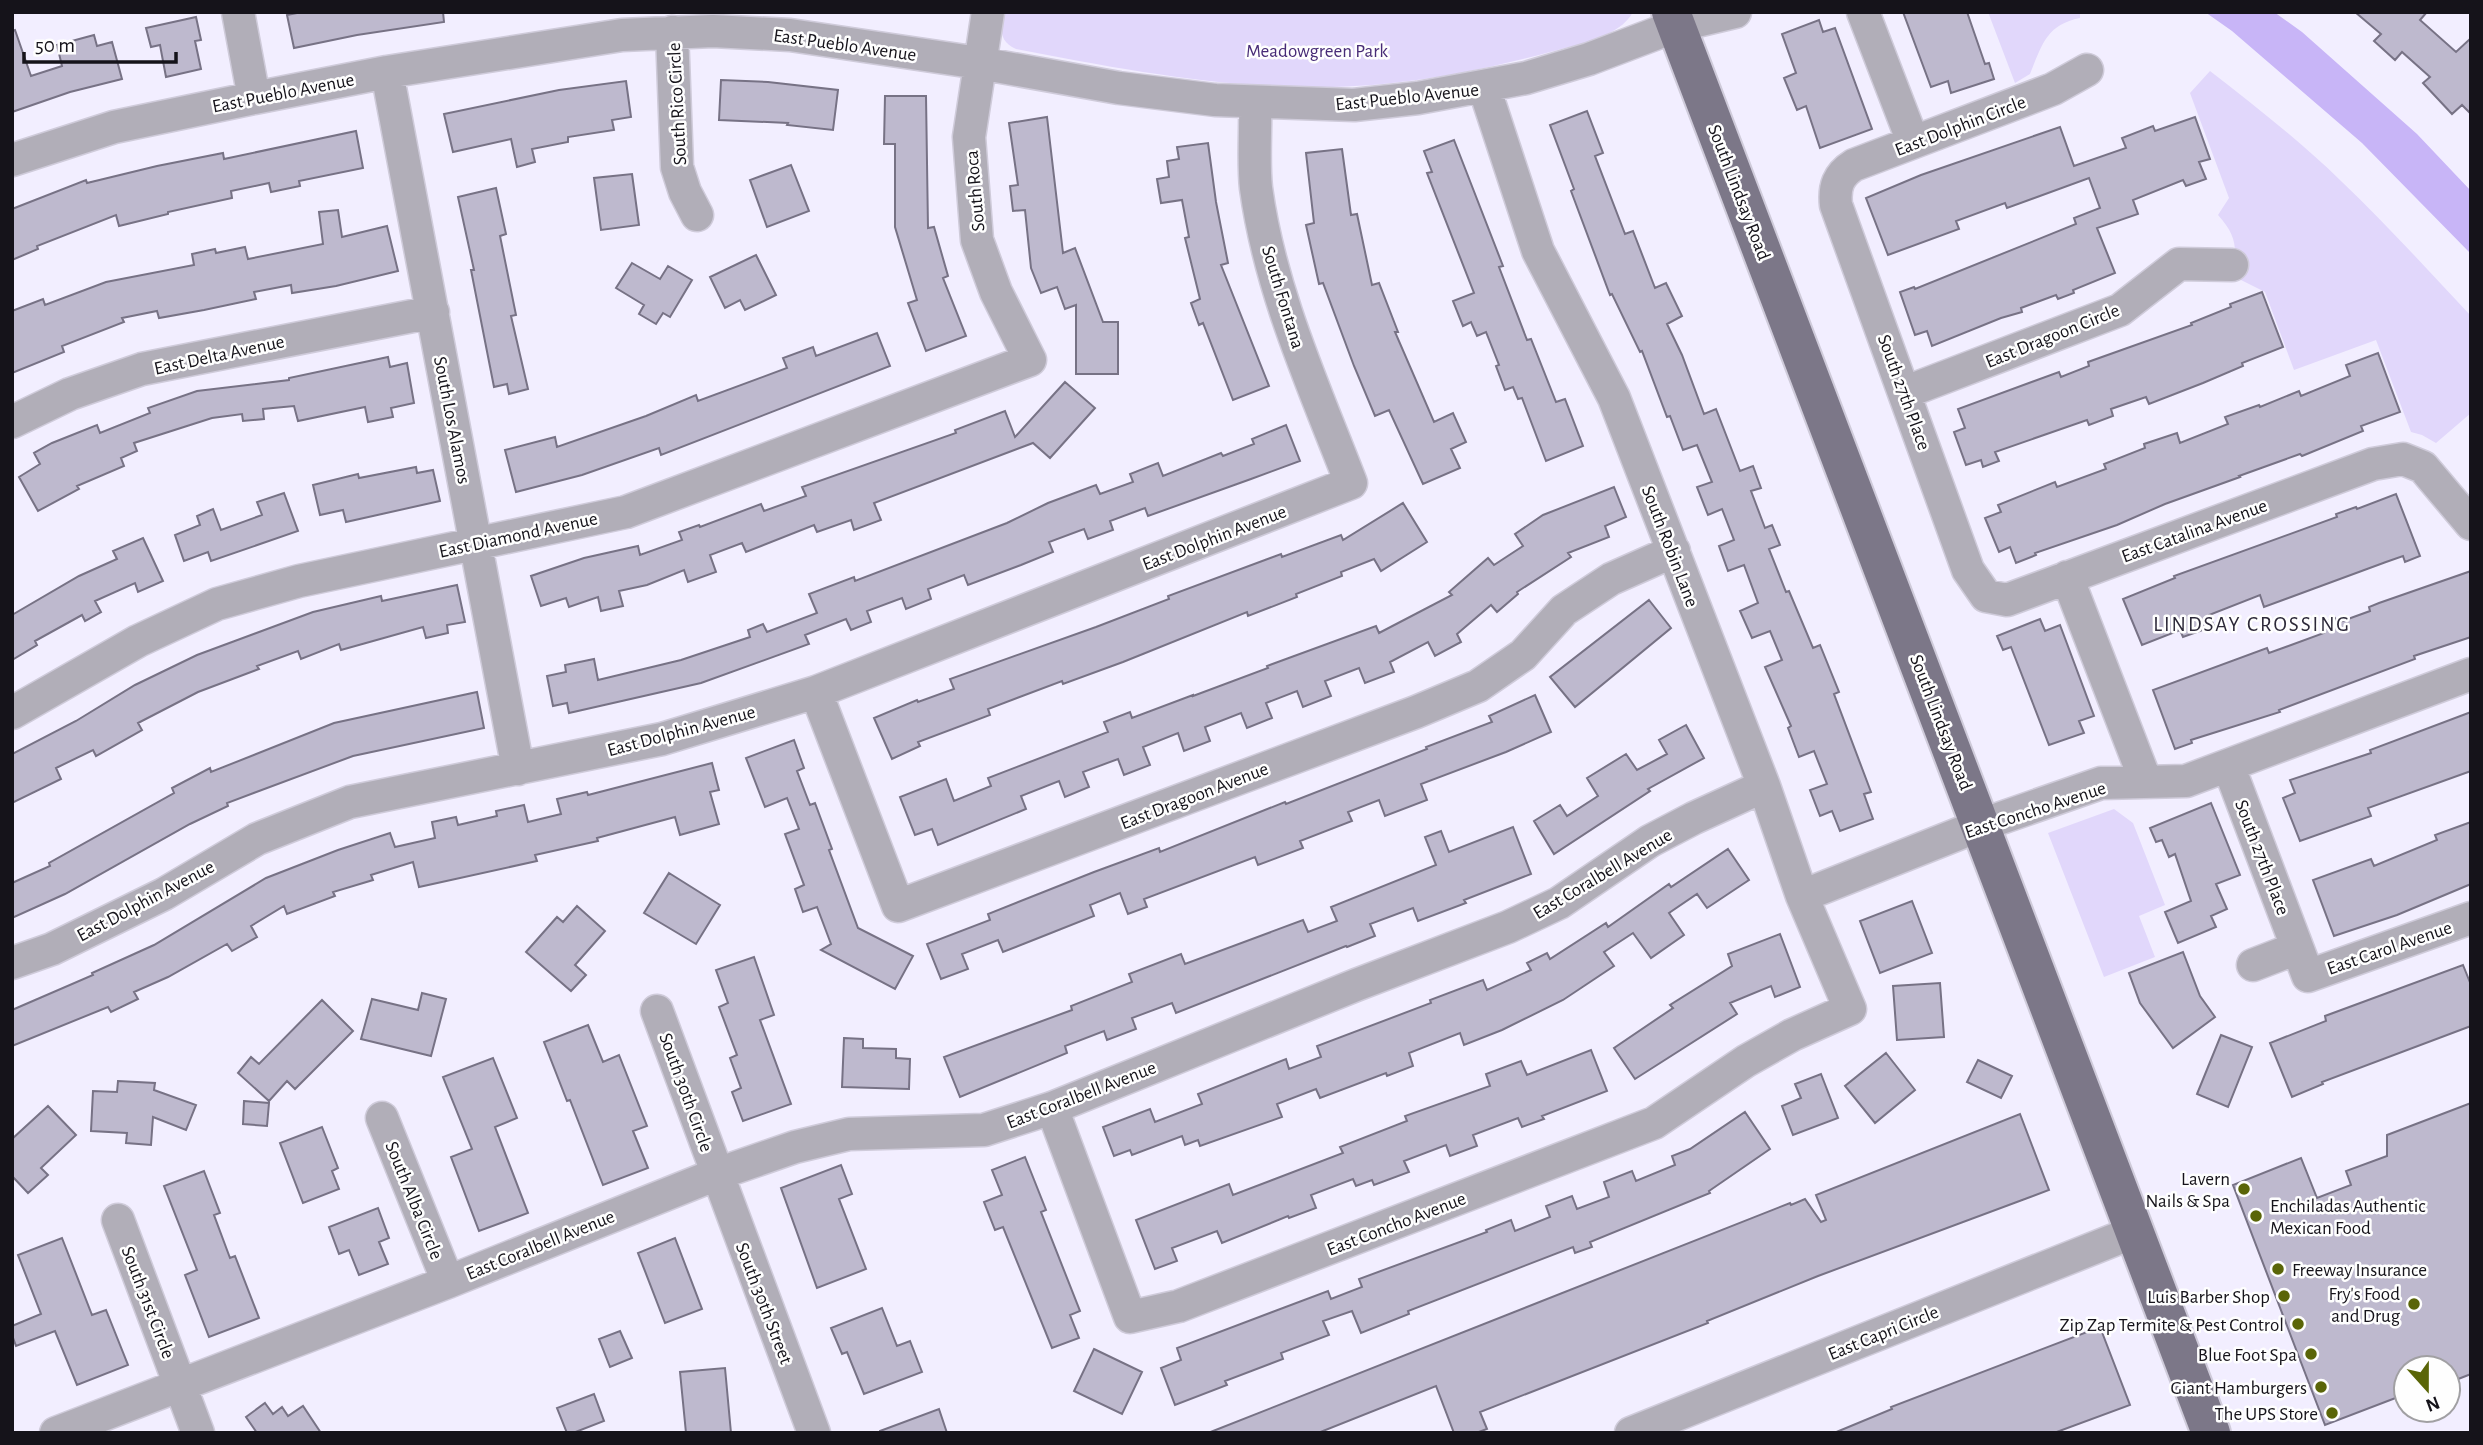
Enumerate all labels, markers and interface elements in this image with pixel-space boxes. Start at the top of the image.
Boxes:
scale bar [24,21,177,65]
street label: East Pueblo Avenue [772,26,917,65]
text: 50 m [35,35,75,56]
street label: South Rico Circle [665,42,690,166]
park label: Meadowgreen Park [1246,42,1388,61]
street label: East Pueblo Avenue [211,70,356,117]
street label: East Pueblo Avenue [1334,81,1480,114]
street label: East Dolphin Circle [1892,93,2029,160]
street label: South Lindsay Road [1704,122,1773,263]
street label: South Roca [962,149,989,232]
street label: South Fontana [1258,244,1307,351]
street label: East Dragoon Circle [1983,301,2122,372]
street label: East Delta Avenue [152,332,286,379]
street label: South 27th Place [1874,332,1933,453]
street label: South Los Alamos [430,355,473,486]
street label: South Robin Lane [1638,483,1701,610]
street label: East Catalina Avenue [2119,496,2270,567]
street label: East Dolphin Avenue [1140,502,1289,575]
street label: East Diamond Avenue [437,509,599,562]
district label: LINDSAY CROSSING [2153,614,2351,635]
street label: South Lindsay Road [1906,652,1975,793]
street label: East Dolphin Avenue [605,703,758,760]
street label: East Dragoon Avenue [1118,759,1271,833]
street label: East Concho Avenue [1962,779,2108,842]
street label: South 27th Place [2231,797,2292,918]
street label: East Coralbell Avenue [1530,825,1676,923]
street label: East Dolphin Avenue [74,857,218,946]
street label: East Carol Avenue [2325,918,2454,979]
street label: South 30th Circle [655,1031,716,1154]
street label: East Coralbell Avenue [1004,1058,1159,1133]
street label: South Alba Circle [381,1139,446,1262]
place label: Lavern Nails & Spa [2145,1170,2230,1211]
marker: Lavern Nails & Spa [2236,1181,2252,1197]
street label: East Concho Avenue [1324,1189,1469,1260]
place label: Enchiladas Authentic Mexican Food [2270,1197,2426,1238]
street label: East Coralbell Avenue [464,1207,617,1284]
marker: Enchiladas Authentic Mexican Food [2248,1208,2264,1224]
street label: South 30th Street [732,1240,795,1367]
street label: South 31st Circle [117,1244,178,1361]
marker: Freeway Insurance [2270,1261,2286,1277]
place label: Freeway Insurance [2292,1261,2427,1280]
place label: Fry's Food and Drug [2329,1285,2401,1326]
place label: Luis Barber Shop [2147,1288,2270,1307]
marker: Luis Barber Shop [2276,1288,2292,1304]
marker: Fry's Food and Drug [2406,1296,2422,1312]
street label: East Capri Circle [1826,1303,1941,1364]
place label: Zip Zap Termite & Pest Control [2059,1316,2284,1335]
marker: Zip Zap Termite & Pest Control [2290,1316,2306,1332]
place label: Blue Foot Spa [2198,1346,2297,1365]
marker: Blue Foot Spa [2303,1346,2319,1362]
north arrow [2392,1354,2462,1424]
place label: Giant Hamburgers [2170,1379,2307,1398]
marker: Giant Hamburgers [2313,1379,2329,1395]
text: N [2423,1392,2442,1415]
place label: The UPS Store [2214,1405,2318,1424]
marker: The UPS Store [2324,1405,2340,1421]

